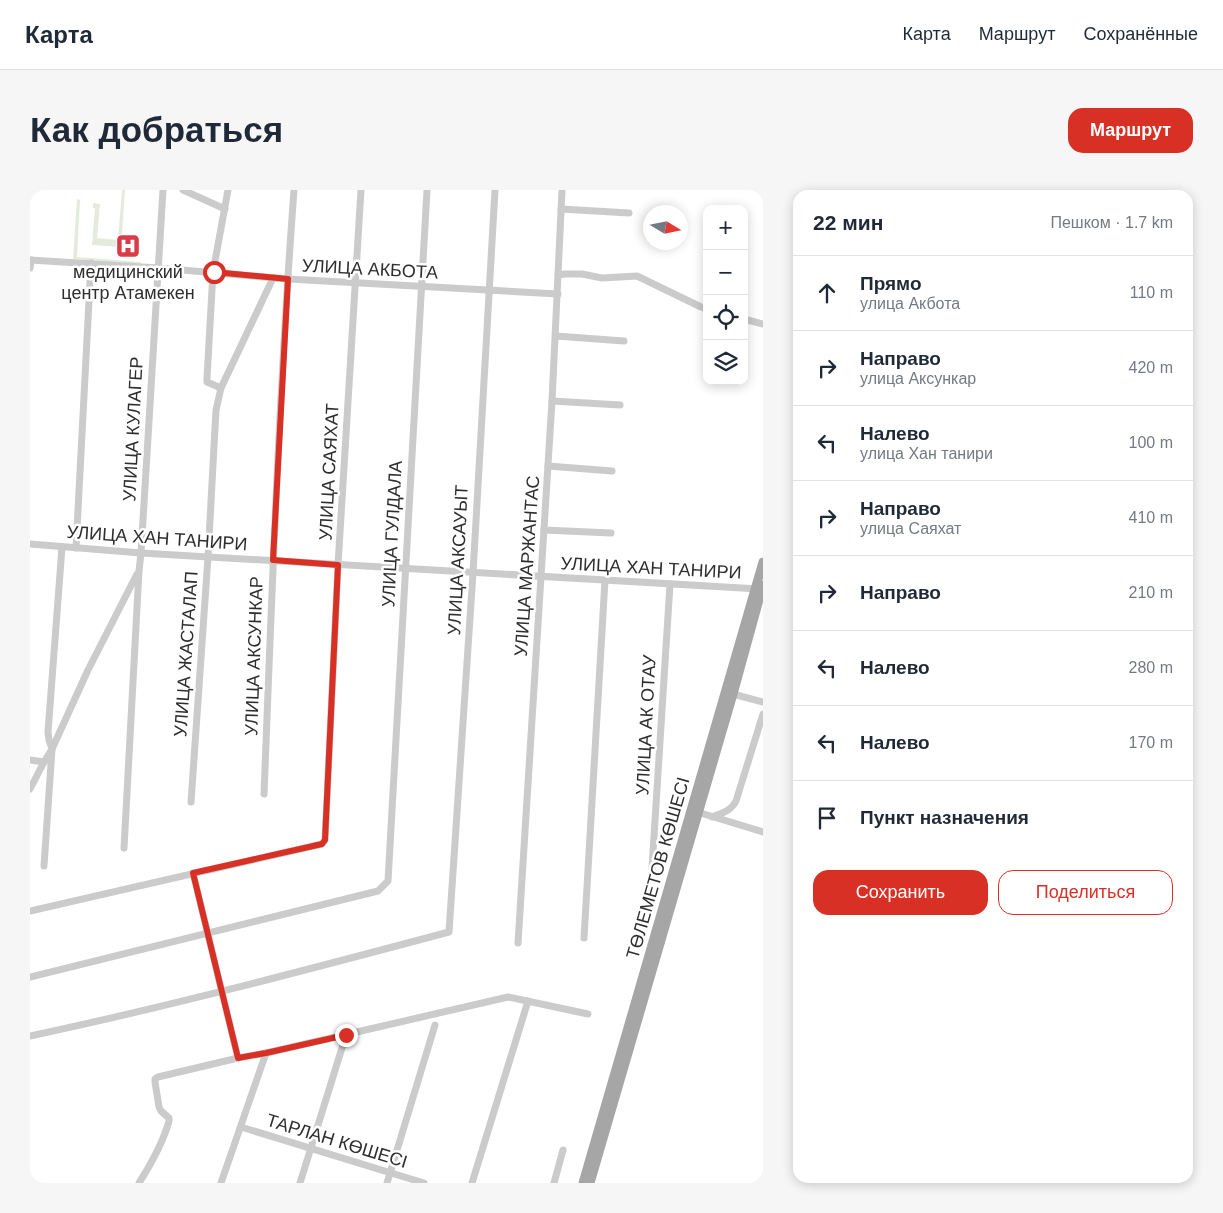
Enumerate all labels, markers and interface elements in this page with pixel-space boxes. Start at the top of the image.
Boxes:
text: Карта [25,21,93,48]
text: Карта [903,24,951,44]
text: Маршрут [979,24,1055,44]
text: Сохранённые [1083,24,1198,44]
button: Маршрут [1068,108,1193,153]
text: Как добраться [30,110,283,149]
north arrow [643,205,688,250]
map controls [703,205,748,385]
button: + [703,205,748,250]
text: 22 мин [813,211,883,234]
text: Пешком · 1.7 km [1050,214,1173,231]
hospital icon: медицинский центр Атамекен [115,233,141,259]
button: − [703,250,748,295]
street label: УЛИЦА АКБОТА [301,255,439,283]
route start [203,261,226,284]
place label: медицинский центр Атамекен [61,262,195,303]
text: Прямо [860,273,922,294]
icon: ahead [813,279,841,307]
text: 110 m [1130,284,1173,301]
button: locate [703,295,748,340]
text: улица Акбота [860,295,960,312]
button: layers [703,340,748,385]
text: Направо [860,348,941,369]
icon: right [813,354,841,382]
street label: УЛИЦА КУЛАГЕР [119,356,147,502]
text: 420 m [1129,359,1173,376]
text: улица Аксункар [860,370,976,387]
street label: УЛИЦА САЯХАТ [315,403,343,541]
text: Налево [860,423,930,444]
icon: left [813,429,841,457]
text: 100 m [1129,434,1173,451]
text: улица Хан танири [860,445,993,462]
street label: УЛИЦА ГУЛДАЛА [378,460,406,608]
street label: УЛИЦА МАРЖАНТАС [511,475,543,657]
street label: УЛИЦА АКСАУЫТ [444,484,472,636]
text: Направо [860,498,941,519]
icon: right [813,504,841,532]
text: 410 m [1129,509,1173,526]
text: улица Саяхат [860,520,961,537]
street label: УЛИЦА ХАН ТАНИРИ [66,522,248,554]
street label: УЛИЦА ХАН ТАНИРИ [560,553,742,583]
street label: УЛИЦА ЖАСТАЛАП [170,571,202,737]
street label: УЛИЦА АКСУНКАР [241,576,267,736]
icon: right [813,579,841,607]
text: Направо [860,582,941,603]
text: 210 m [1129,584,1173,601]
street label: УЛИЦА АК ОТАУ [632,654,660,796]
icon: left [813,654,841,682]
text: Налево [860,657,930,678]
text: 280 m [1129,659,1173,676]
icon: left [813,729,841,757]
text: Налево [860,732,930,753]
text: 170 m [1129,734,1173,751]
street label: ТӨЛЕМЕТОВ КӨШЕСІ [622,775,694,961]
icon: arrive [813,804,841,832]
text: Пункт назначения [860,807,1029,828]
button: Сохранить [813,870,988,915]
button: Поделиться [998,870,1173,915]
route end [335,1024,358,1047]
street label: ТАРЛАН КӨШЕСІ [264,1110,410,1172]

